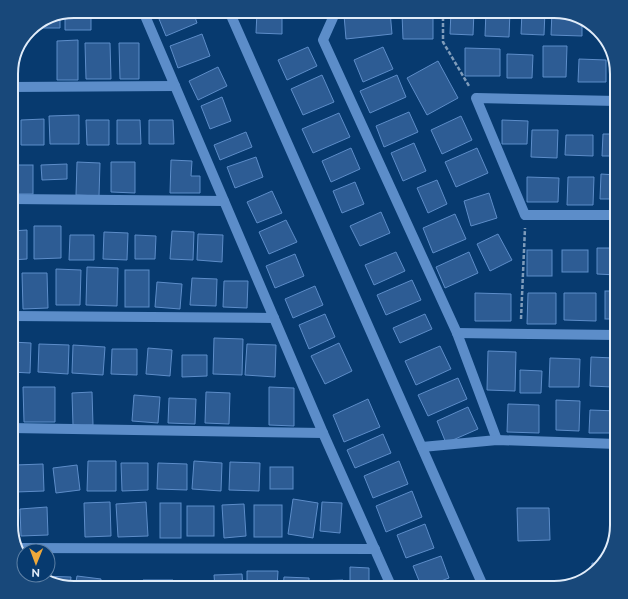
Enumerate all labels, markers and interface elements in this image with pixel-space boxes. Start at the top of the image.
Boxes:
north arrow [16,543,56,583]
text: N [32,566,40,579]

